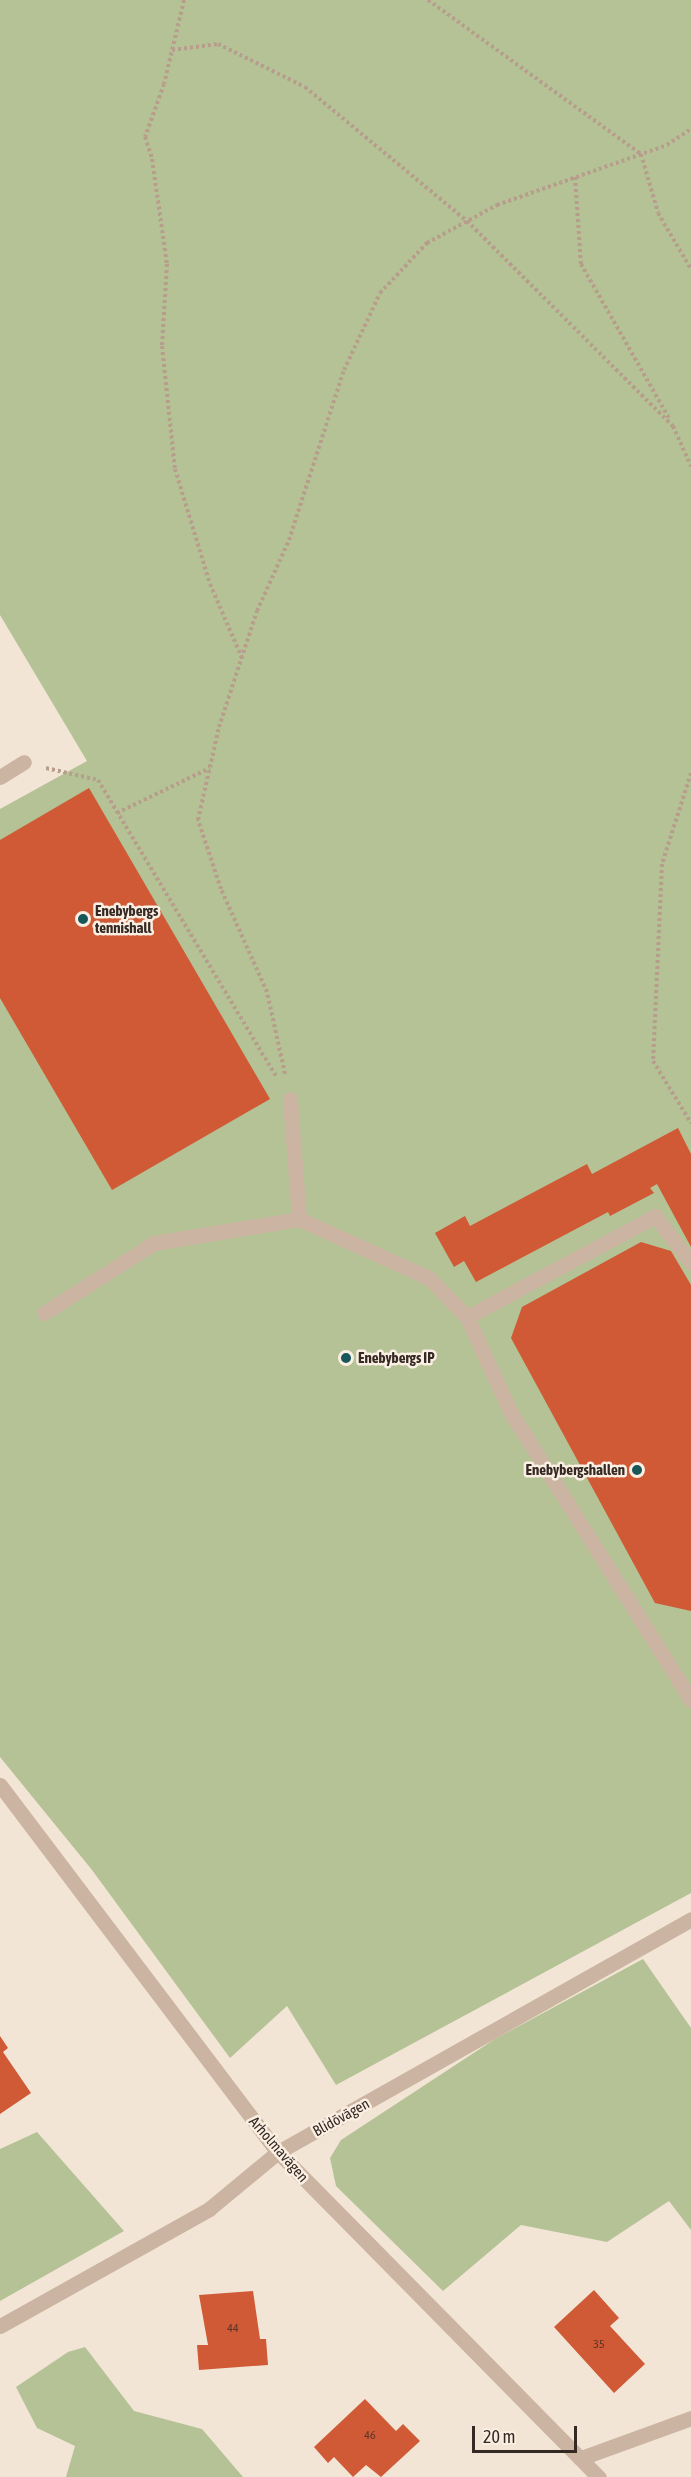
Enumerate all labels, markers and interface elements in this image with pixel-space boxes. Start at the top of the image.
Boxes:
place label: Enebybergs tennishall [95,901,158,936]
marker: Enebybergs tennishall [76,912,90,926]
place label: Enebybergs IP [358,1349,434,1367]
marker: Enebybergs IP [339,1351,353,1365]
place label: Enebybergshallen [526,1461,625,1479]
marker: Enebybergshallen [630,1463,644,1477]
street label: Blidövägen [310,2094,372,2140]
street label: Arholmavägen [246,2112,312,2186]
house number: 44 [227,2322,239,2336]
house number: 35 [593,2338,605,2352]
scale bar [475,2414,580,2452]
text: 20 m [483,2426,515,2447]
house number: 46 [364,2429,376,2443]

